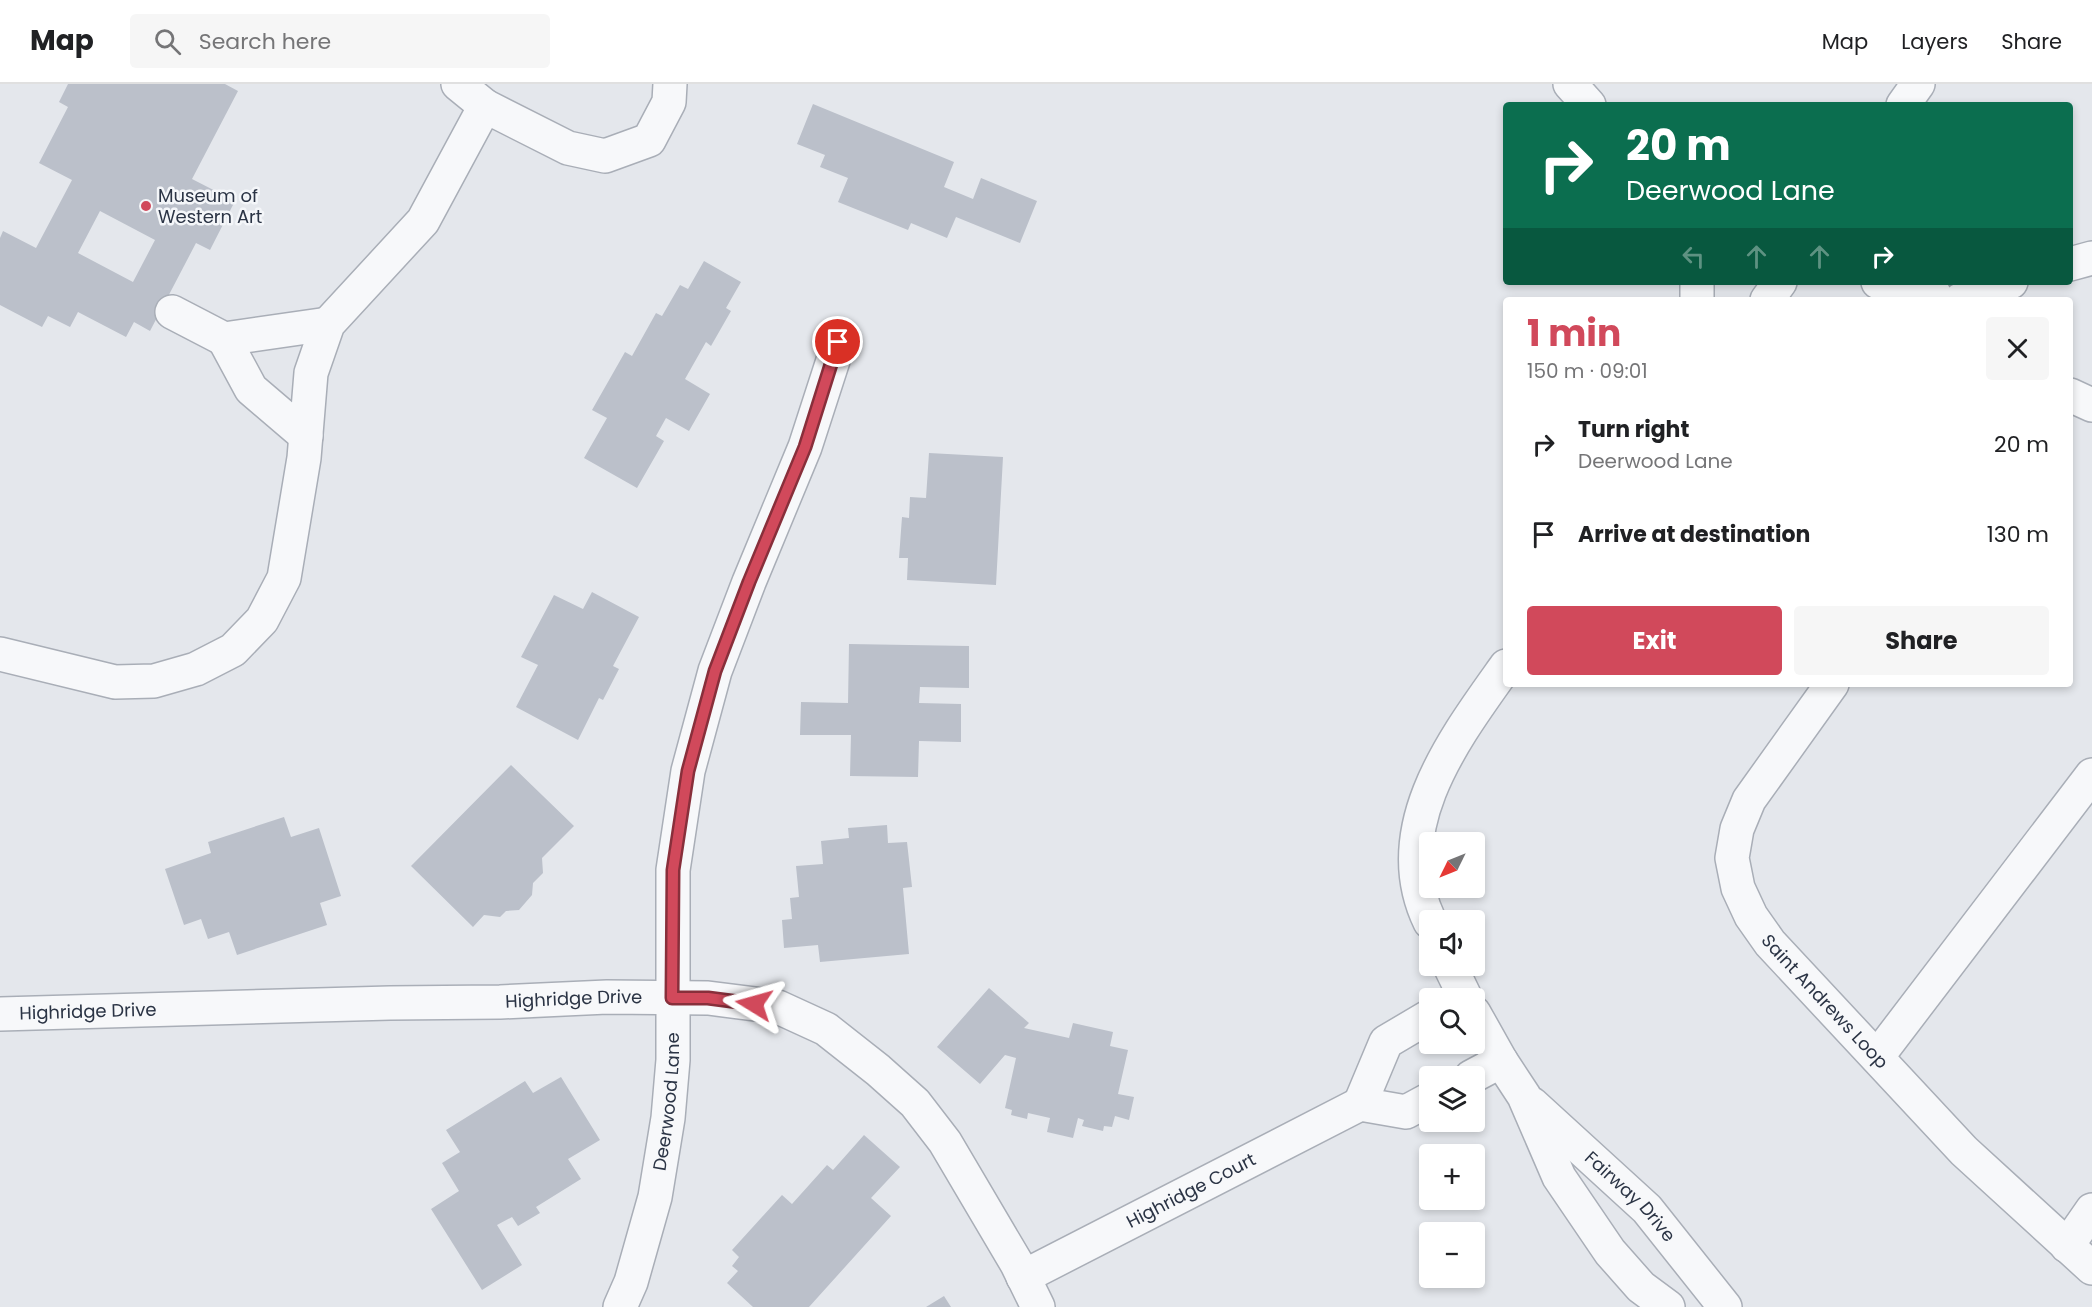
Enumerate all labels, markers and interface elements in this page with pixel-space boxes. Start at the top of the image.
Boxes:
search box [130,14,550,68]
text: Map [30,21,94,60]
icon: search [151,25,184,58]
text: Search here [199,26,331,57]
text: Map [1822,27,1868,56]
text: Layers [1901,27,1968,56]
text: Share [2001,27,2062,56]
text: 20 m [1626,116,1731,175]
icon: right [1527,126,1605,204]
text: Deerwood Lane [1626,172,1835,209]
place label: Museum of Western Art [158,183,262,229]
marker: Museum of Western Art [139,199,153,213]
icon: left [1677,240,1710,273]
icon: ahead [1740,240,1773,273]
icon: ahead [1803,240,1836,273]
icon: right [1866,240,1899,273]
text: 1 min [1527,308,1621,359]
pin [812,316,863,367]
button: close [1986,317,2049,380]
icon: arrive [821,325,854,358]
text: 150 m · 09:01 [1527,357,1648,385]
text: Turn right [1578,414,1689,445]
icon: right [1527,428,1560,461]
text: 20 m [1994,429,2049,460]
text: Deerwood Lane [1578,447,1733,475]
icon: arrive [1527,518,1560,551]
text: Arrive at destination [1578,519,1810,550]
text: 130 m [1987,519,2049,550]
button: Exit [1527,606,1782,675]
button: Share [1794,606,2049,675]
north arrow [1419,832,1485,898]
map controls [1419,832,1485,1288]
button: sound [1419,910,1485,976]
street label: Saint Andrews Loop [1756,929,1894,1074]
position arrow [722,972,786,1036]
street label: Highridge Drive [505,984,642,1014]
button: search [1419,988,1485,1054]
street label: Highridge Drive [19,997,157,1025]
street label: Deerwood Lane [647,1032,685,1173]
button: layers [1419,1066,1485,1132]
button: + [1419,1144,1485,1210]
street label: Fairway Drive [1579,1145,1681,1247]
street label: Highridge Court [1122,1147,1260,1234]
button: − [1419,1222,1485,1288]

